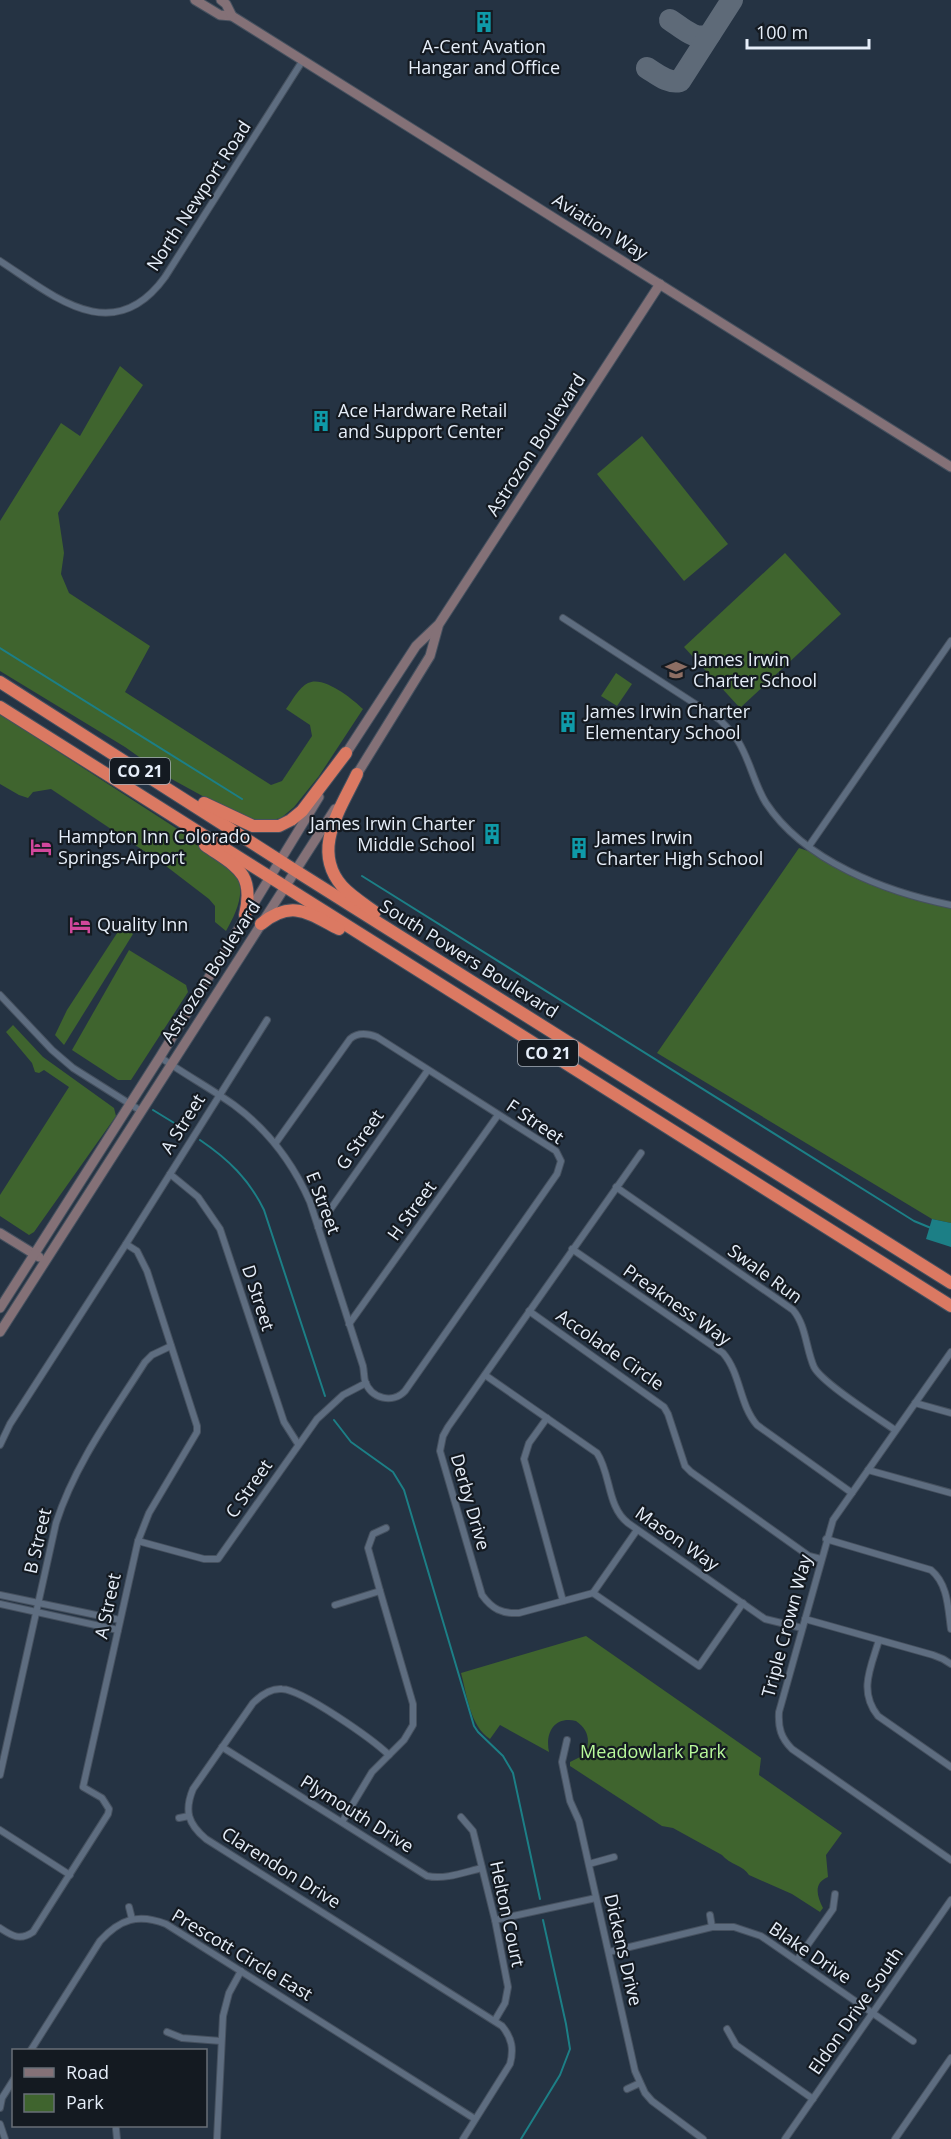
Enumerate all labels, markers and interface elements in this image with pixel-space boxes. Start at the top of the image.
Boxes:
building icon: A-Cent Avation Hangar and Office [472,10,496,34]
scale bar [747,12,868,50]
text: 100 m [756,20,808,44]
place label: A-Cent Avation Hangar and Office [408,34,560,79]
street label: North Newport Road [141,116,256,275]
street label: Aviation Way [548,187,654,265]
street label: Astrozon Boulevard [480,369,590,520]
place label: Ace Hardware Retail and Support Center [338,398,507,443]
building icon: Ace Hardware Retail and Support Center [309,409,333,433]
place label: James Irwin Charter School [691,647,817,692]
school or university icon: James Irwin Charter School [664,658,688,682]
place label: James Irwin Charter Elementary School [583,699,751,744]
building icon: James Irwin Charter Elementary School [556,710,580,734]
road number: CO 21 [110,758,170,784]
place label: James Irwin Charter Middle School [308,811,476,856]
building icon: James Irwin Charter Middle School [480,822,504,846]
place label: Hampton Inn Colorado Springs-Airport [58,824,250,869]
place label: James Irwin Charter High School [594,825,763,870]
hotel icon: Hampton Inn Colorado Springs-Airport [29,835,53,859]
building icon: James Irwin Charter High School [567,836,591,860]
street label: South Powers Boulevard [376,893,563,1023]
street label: Astrozon Boulevard [155,896,265,1047]
place label: Quality Inn [97,912,188,936]
hotel icon: Quality Inn [68,913,92,937]
road number: CO 21 [518,1040,578,1066]
street label: A Street [154,1089,210,1158]
street label: F Street [502,1093,569,1149]
street label: G Street [330,1105,389,1174]
street label: E Street [301,1168,347,1237]
street label: H Street [381,1176,441,1245]
street label: Swale Run [724,1238,808,1308]
street label: Preakness Way [619,1258,737,1351]
street label: D Street [237,1262,281,1334]
street label: Accolade Circle [552,1303,669,1395]
street label: Derby Drive [446,1451,496,1553]
street label: C Street [219,1454,277,1522]
street label: Mason Way [631,1501,725,1576]
street label: B Street [18,1506,56,1576]
street label: Triple Crown Way [755,1551,817,1700]
street label: A Street [88,1571,126,1641]
park label: Meadowlark Park [580,1739,726,1763]
street label: Plymouth Drive [296,1769,419,1858]
street label: Clarendon Drive [217,1821,346,1913]
street label: Helton Court [485,1859,531,1969]
street label: Dickens Drive [599,1891,649,2008]
street label: Prescott Circle East [168,1903,317,2006]
street label: Blake Drive [765,1916,856,1989]
street label: Eldon Drive South [802,1942,908,2079]
legend [12,2049,207,2127]
text: Road [66,2060,109,2084]
text: Park [66,2090,104,2114]

